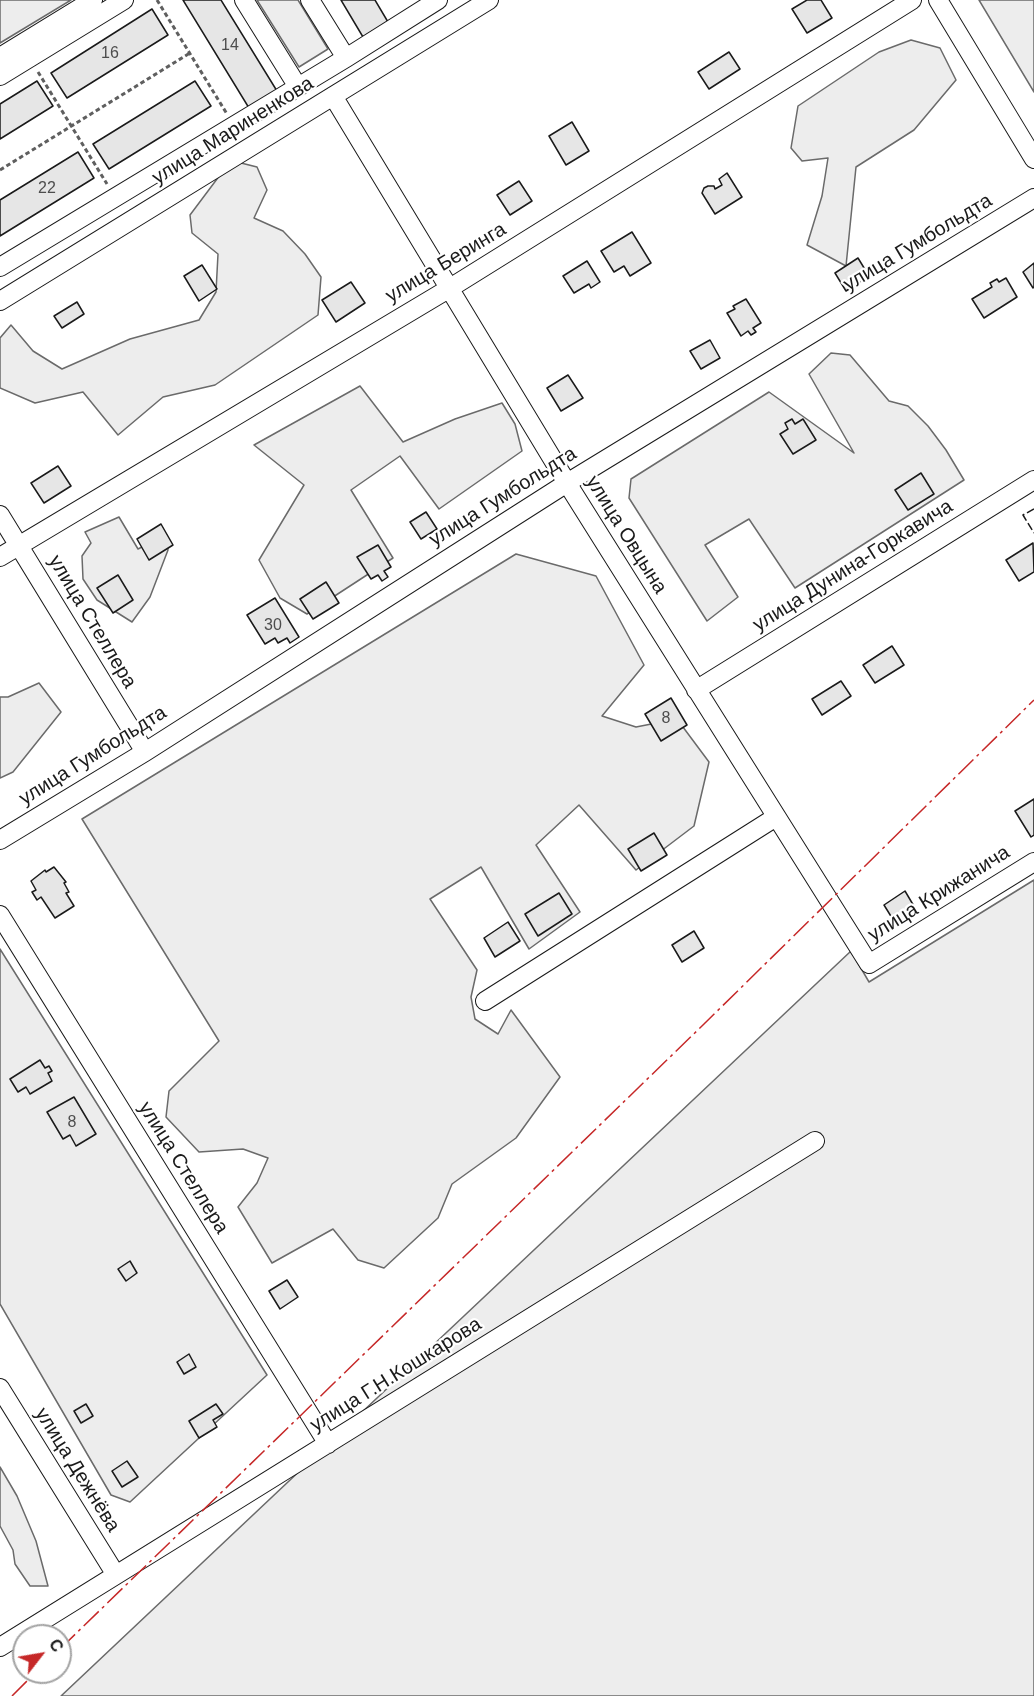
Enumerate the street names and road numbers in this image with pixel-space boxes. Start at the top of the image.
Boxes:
street label: улица Мариненкова [148,72,318,190]
street label: улица Гумбольдта [839,189,997,297]
street label: улица Беринга [381,218,511,308]
street label: улица Гумбольдта [425,442,581,552]
street label: улица Овцына [580,472,672,598]
street label: улица Дунина-Горкавича [749,495,957,637]
street label: улица Стеллера [43,551,141,693]
street label: улица Гумбольдта [15,701,171,811]
street label: улица Крижанича [864,841,1014,947]
street label: улица Стеллера [133,1098,233,1238]
street label: улица Г.Н.Кошкарова [306,1313,486,1437]
street label: улица Дежнёва [29,1403,125,1537]

